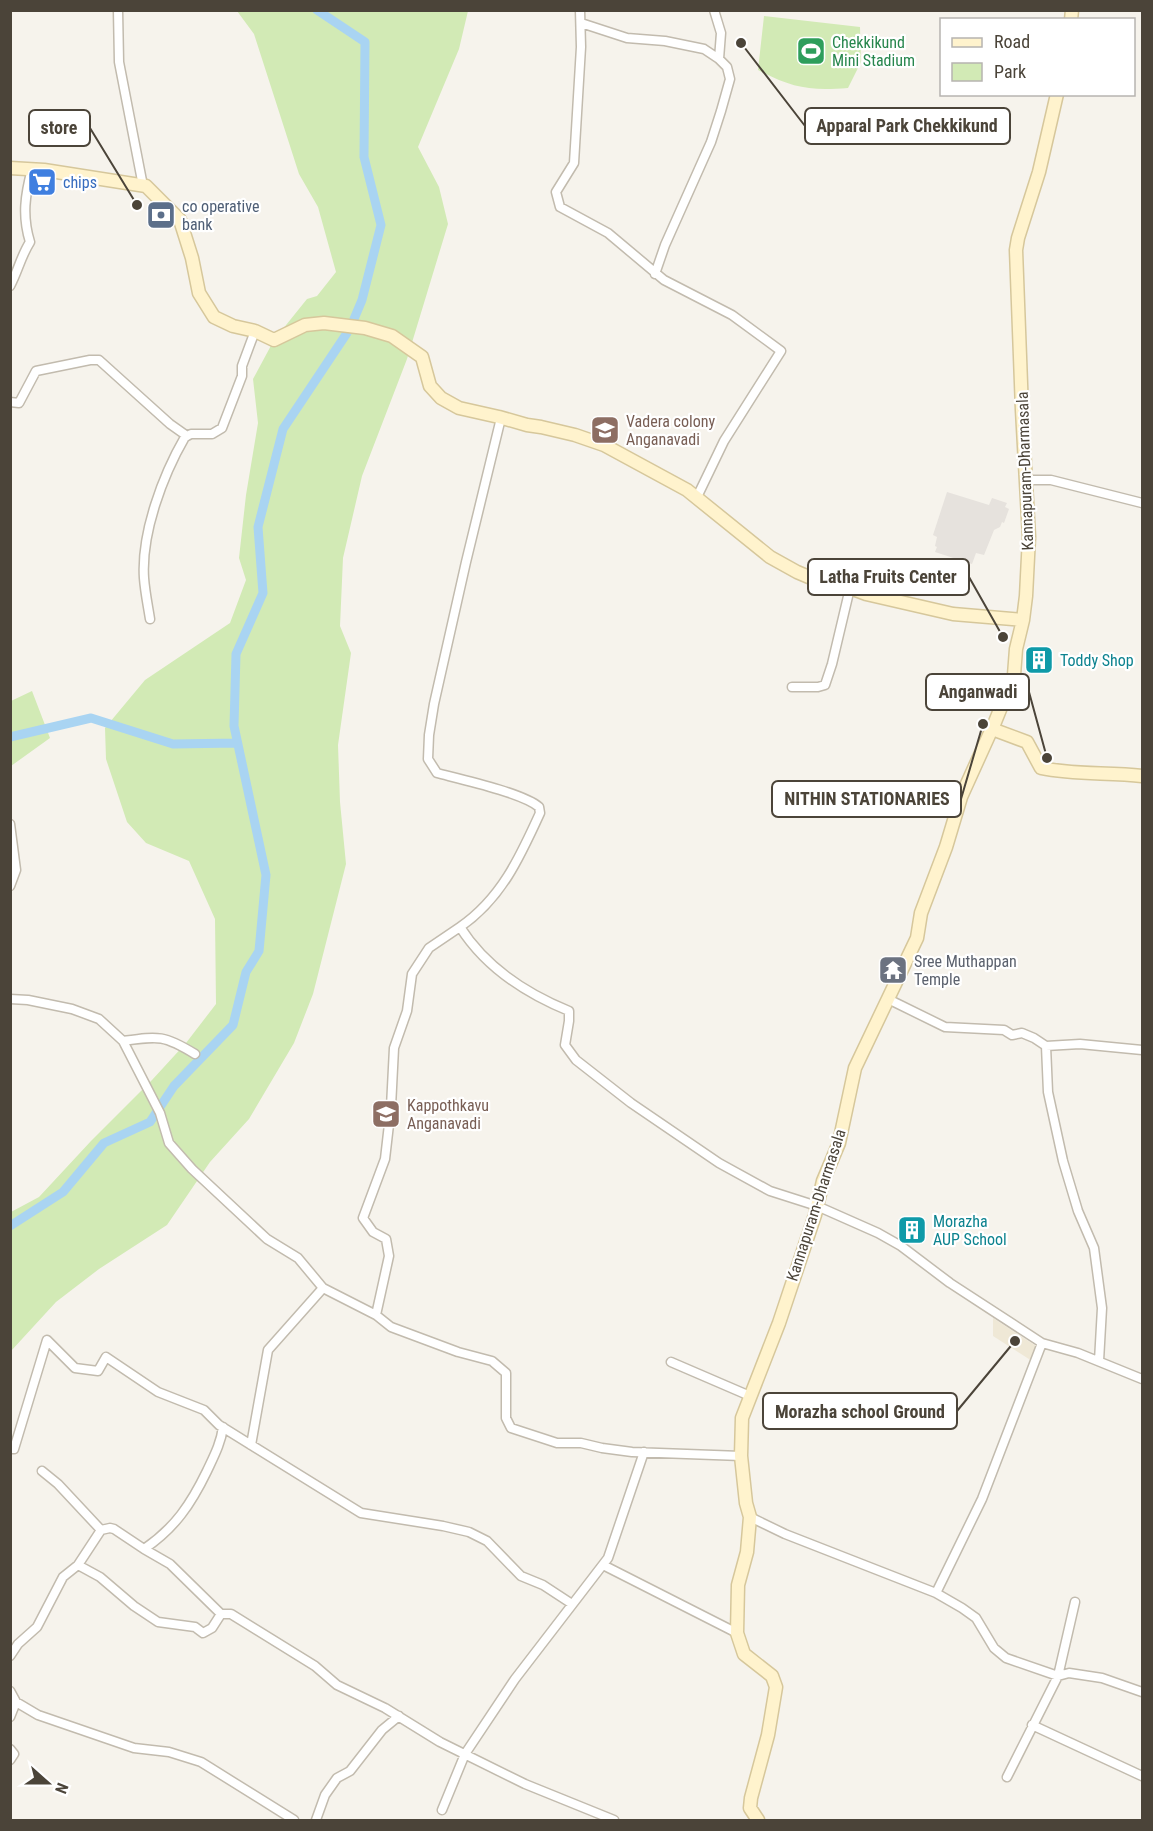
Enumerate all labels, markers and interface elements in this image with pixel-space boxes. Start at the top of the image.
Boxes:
legend [940,18,1135,96]
text: Road [994,31,1030,52]
place label: Chekkikund Mini Stadium [832,33,915,70]
sports icon: Chekkikund Mini Stadium [795,35,827,67]
text: Park [994,61,1026,82]
callout: Apparal Park Chekkikund [805,108,1010,144]
callout: store [29,110,90,146]
text: Apparal Park Chekkikund [816,115,998,136]
text: store [41,117,78,138]
supermarket icon: chips [26,166,58,198]
place label: chips [63,173,97,192]
place label: co operative bank [182,197,259,234]
bank icon: co operative bank [145,199,177,231]
street label: Kannapuram-Dharmasala [1013,391,1037,551]
place label: Vadera colony Anganavadi [626,412,715,449]
school or university icon: Vadera colony Anganavadi [589,414,621,446]
callout: Latha Fruits Center [808,559,969,595]
text: Latha Fruits Center [819,566,957,587]
building icon: Toddy Shop [1023,644,1055,676]
place label: Toddy Shop [1060,651,1134,670]
callout: Anganwadi [926,674,1029,710]
text: Anganwadi [939,681,1017,702]
callout: NITHIN STATIONARIES [772,781,961,817]
text: NITHIN STATIONARIES [784,788,950,809]
place label: Sree Muthappan Temple [914,952,1017,989]
temple icon: Sree Muthappan Temple [877,954,909,986]
place label: Kappothkavu Anganavadi [407,1096,489,1133]
school or university icon: Kappothkavu Anganavadi [370,1098,402,1130]
street label: Kannapuram-Dharmasala [782,1127,850,1283]
place label: Morazha AUP School [933,1212,1007,1249]
building icon: Morazha AUP School [896,1214,928,1246]
callout: Morazha school Ground [763,1393,957,1429]
text: Morazha school Ground [775,1401,945,1422]
north arrow [18,1753,78,1813]
text: N [51,1780,72,1796]

